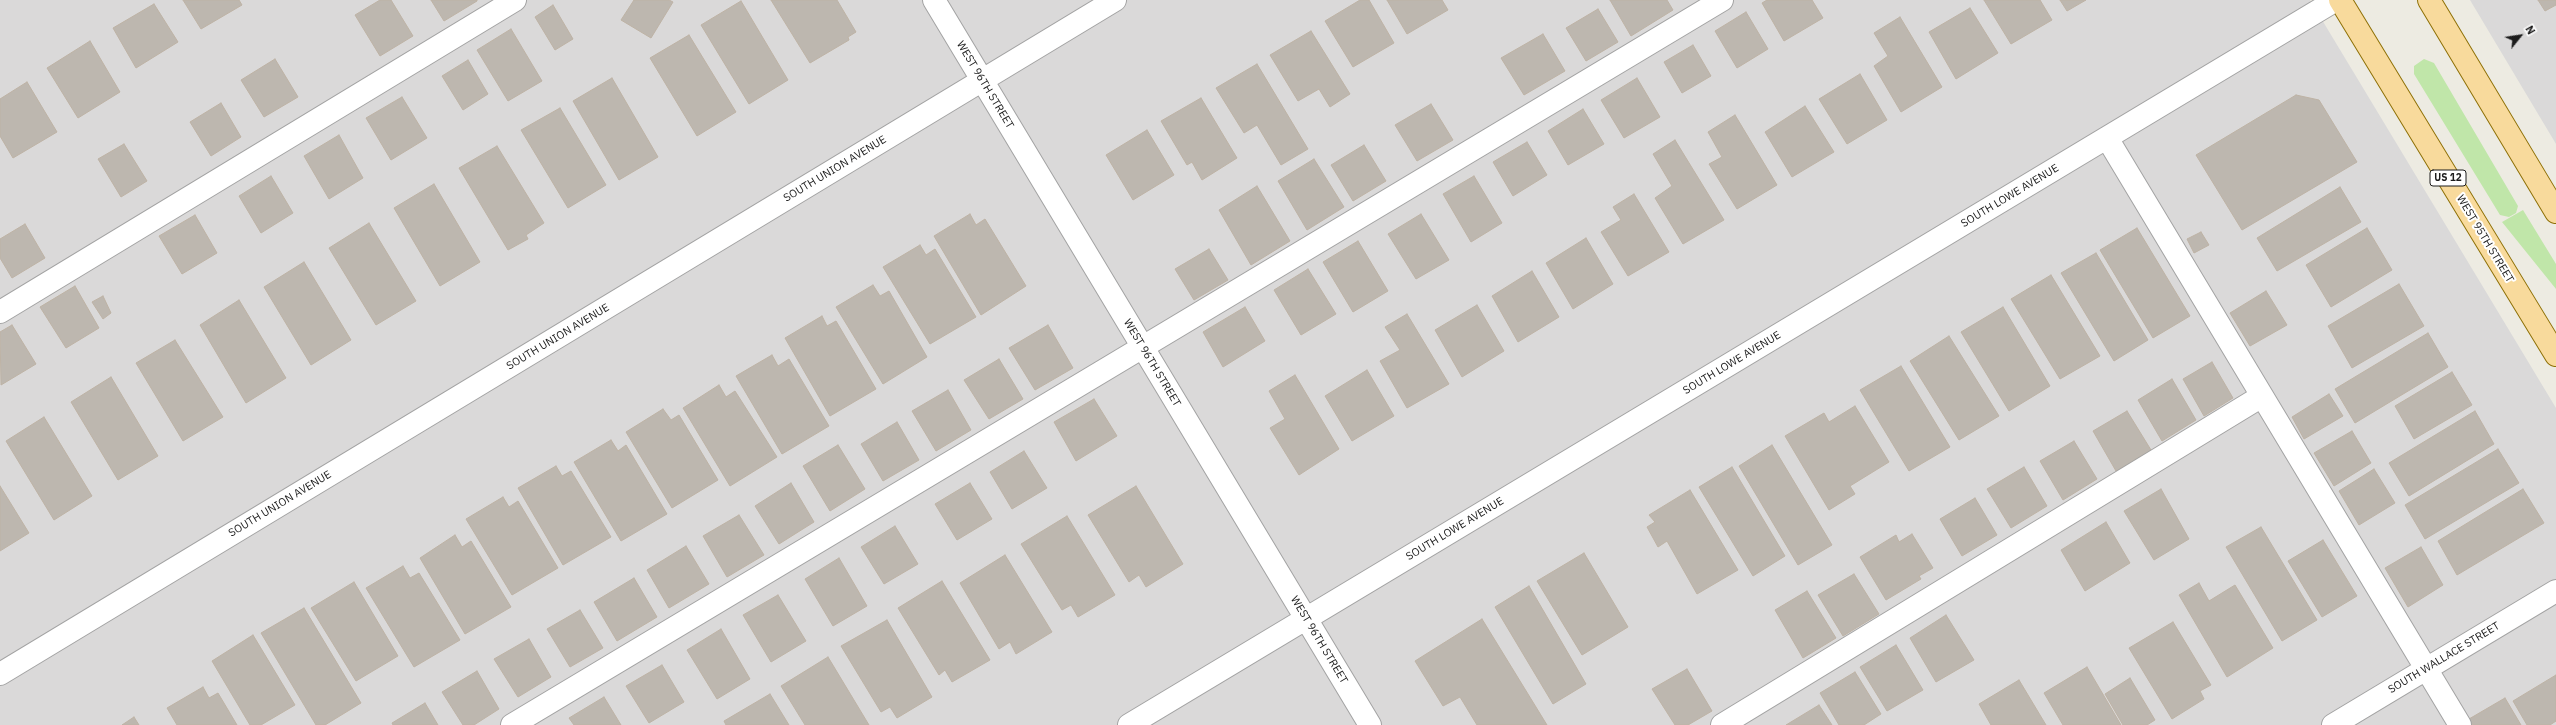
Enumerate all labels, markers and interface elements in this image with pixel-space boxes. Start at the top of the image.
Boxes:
north arrow [2500,16,2540,56]
text: N [2522,23,2538,37]
street label: WEST 96TH STREET [954,39,1016,131]
street label: SOUTH UNION AVENUE [781,133,889,205]
street label: SOUTH LOWE AVENUE [1959,162,2061,230]
road number: US 12 [2430,170,2466,186]
street label: WEST 95TH STREET [2454,193,2516,285]
street label: SOUTH UNION AVENUE [504,301,612,373]
street label: WEST 96TH STREET [1121,317,1183,409]
street label: SOUTH LOWE AVENUE [1681,329,1783,397]
street label: SOUTH UNION AVENUE [226,468,334,540]
street label: SOUTH LOWE AVENUE [1404,495,1506,563]
street label: WEST 96TH STREET [1288,594,1350,686]
street label: SOUTH WALLACE STREET [2386,619,2502,697]

